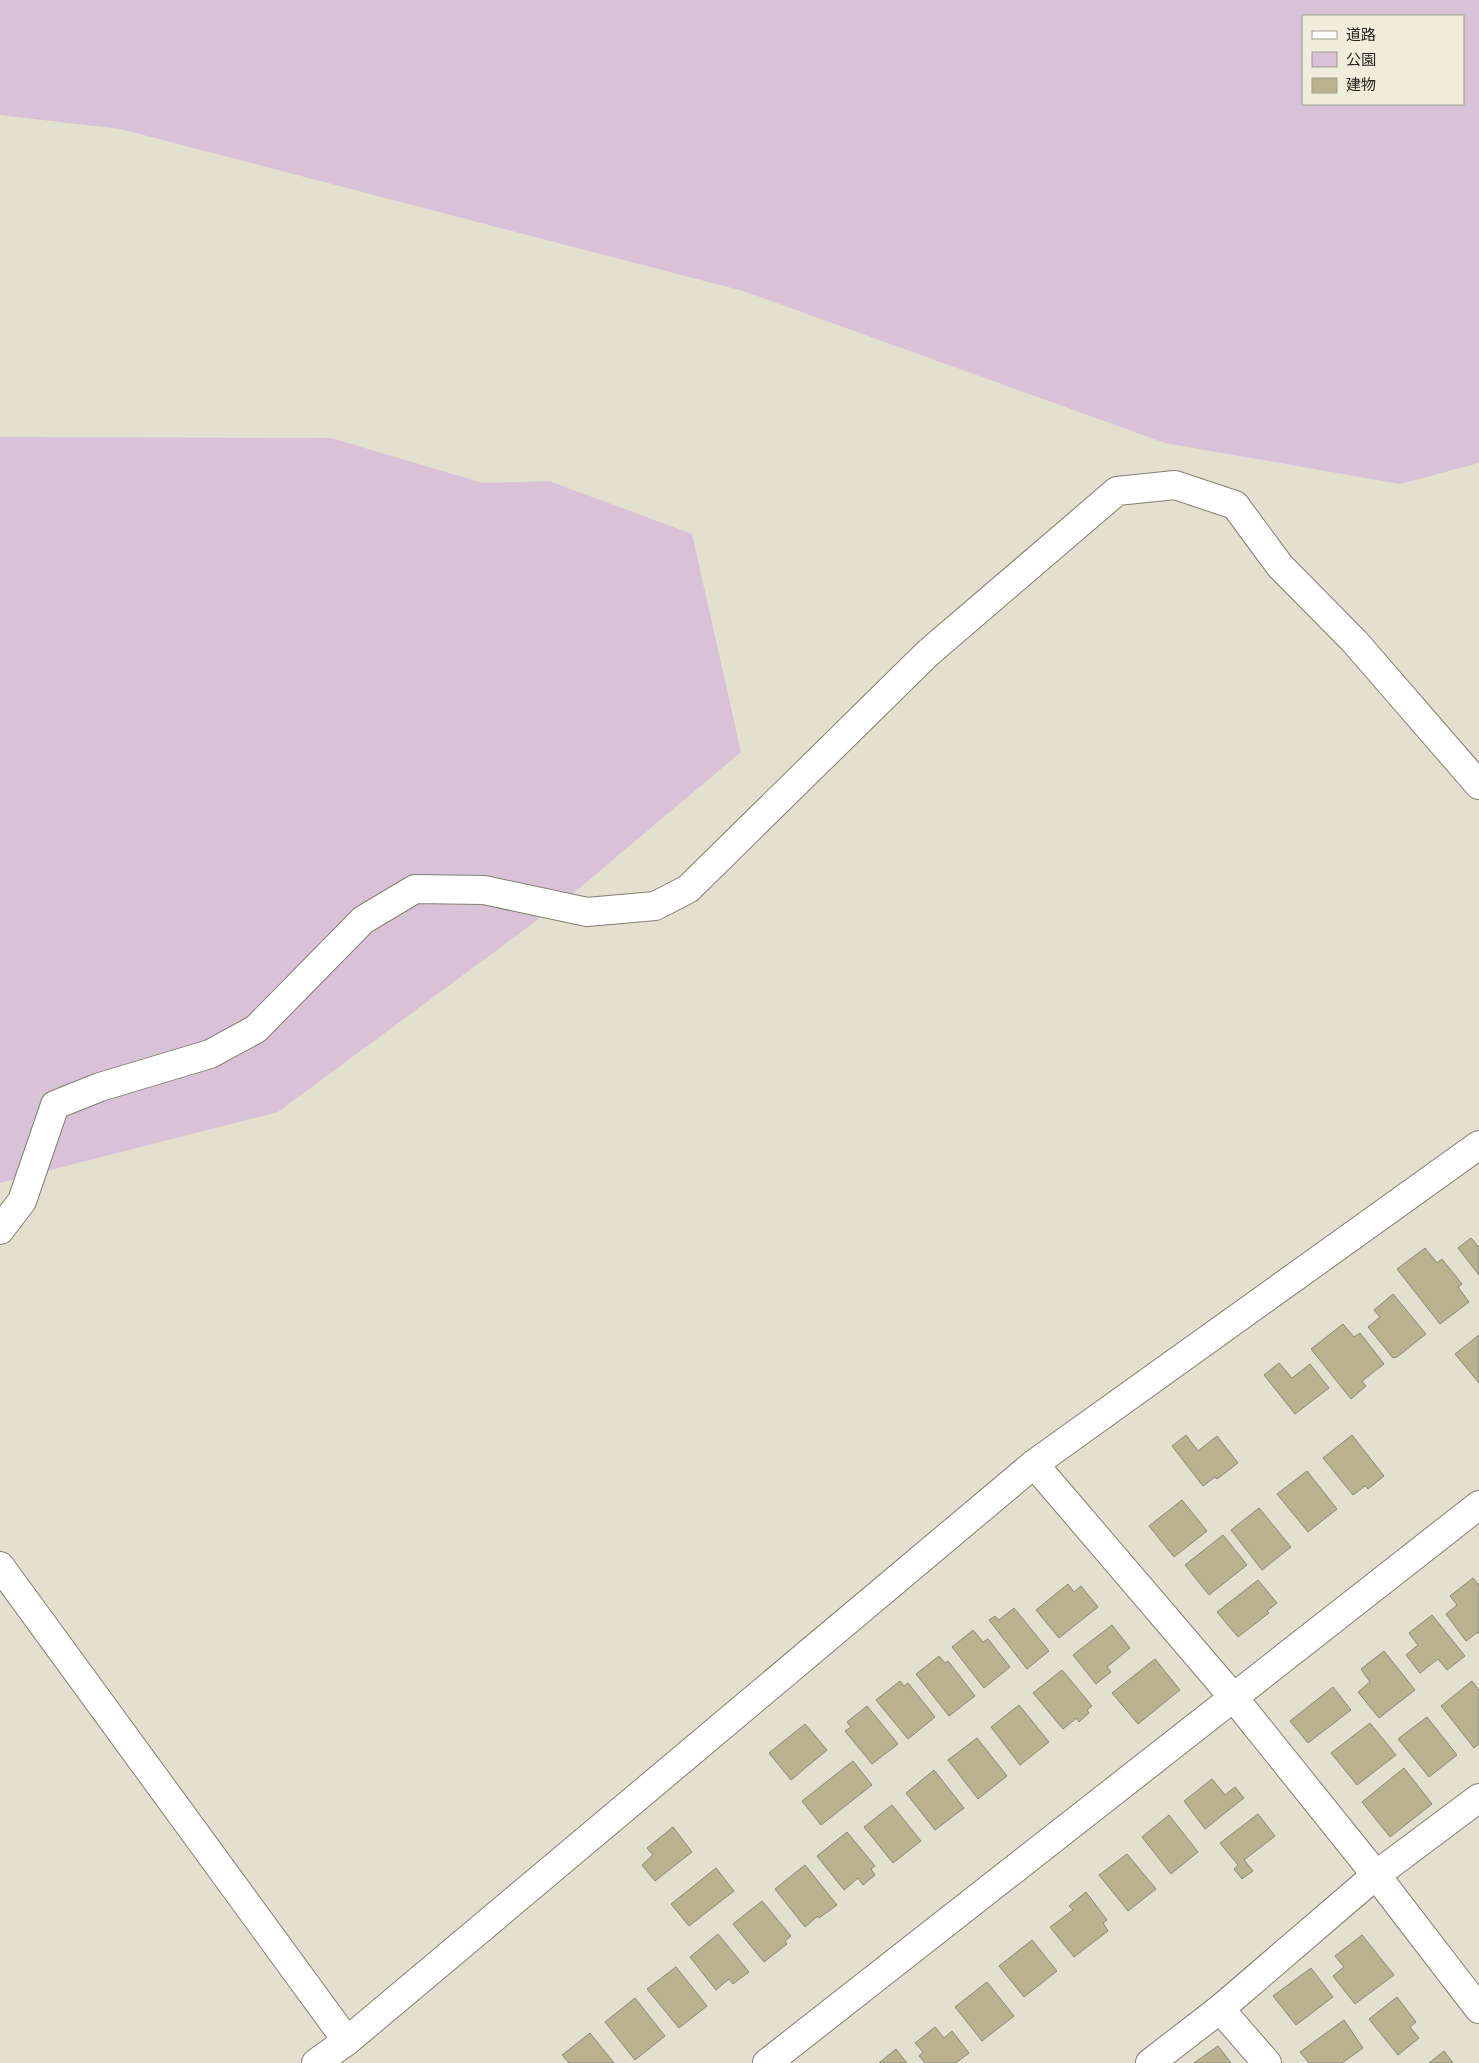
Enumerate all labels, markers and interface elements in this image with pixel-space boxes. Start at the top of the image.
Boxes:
legend [1302,15,1464,105]
text: 道路 [1346,25,1376,44]
text: 公園 [1346,50,1376,69]
text: 建物 [1346,75,1376,94]

